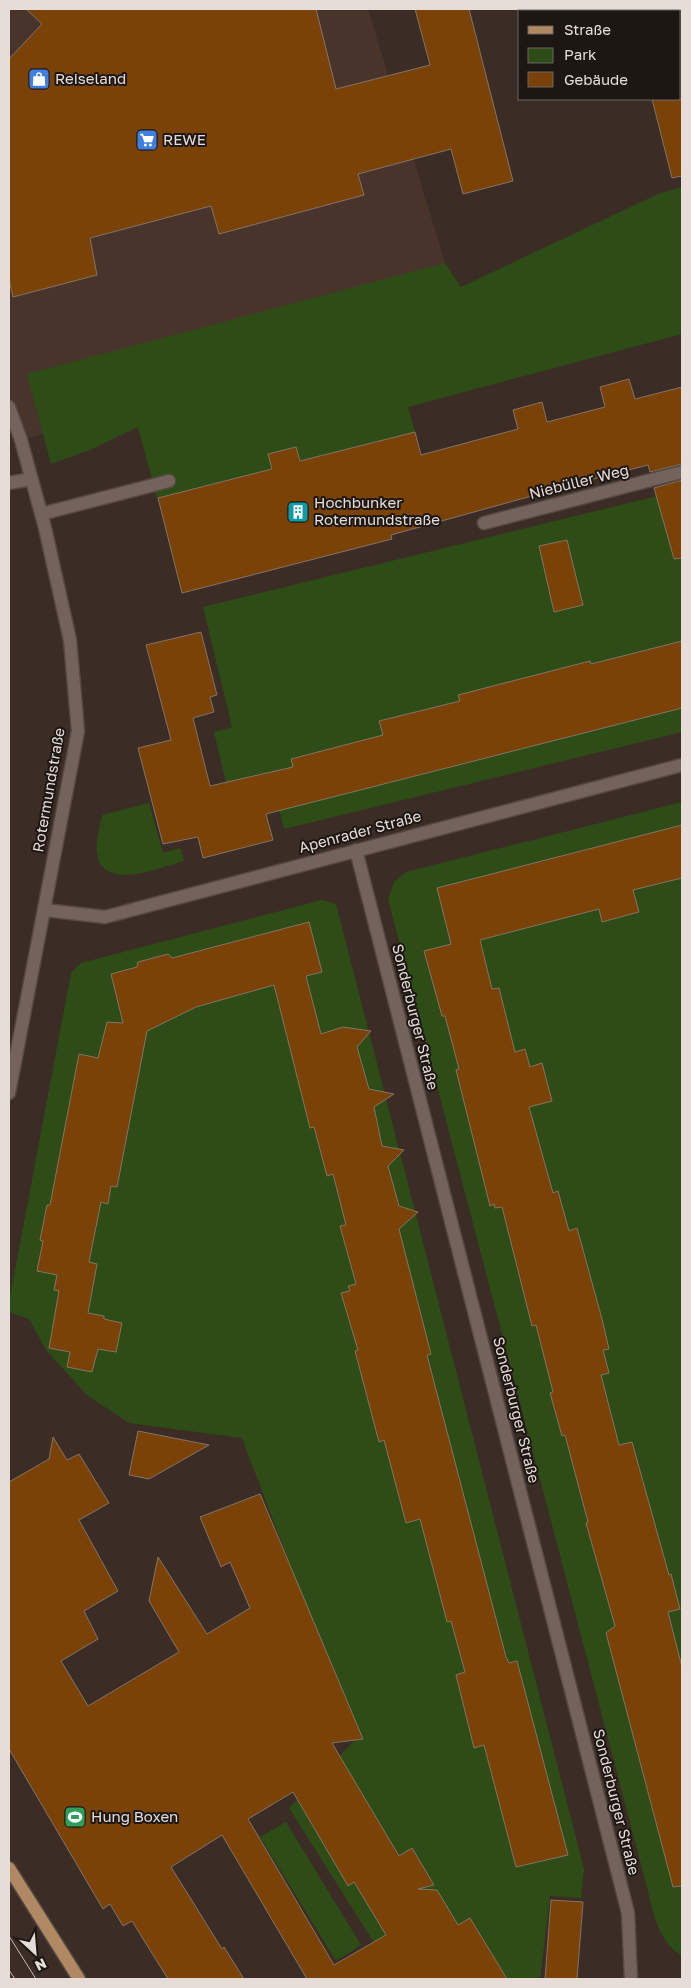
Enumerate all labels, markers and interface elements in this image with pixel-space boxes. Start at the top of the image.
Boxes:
legend [518,10,681,100]
text: Straße [564,20,611,38]
text: Park [564,45,597,63]
shop icon: Reiseland [27,67,51,91]
place label: Reiseland [55,69,126,87]
text: Gebäude [564,70,628,88]
supermarket icon: REWE [135,128,159,152]
place label: REWE [163,130,206,148]
street label: Niebüller Weg [527,460,630,502]
place label: Hochbunker Rotermundstraße [314,493,440,528]
building icon: Hochbunker Rotermundstraße [286,500,310,524]
street label: Rotermundstraße [28,726,68,853]
street label: Apenrader Straße [297,806,423,856]
street label: Sonderburger Straße [389,942,443,1092]
street label: Sonderburger Straße [490,1335,544,1485]
street label: Sonderburger Straße [590,1727,644,1877]
sports icon: Hung Boxen [63,1805,87,1829]
place label: Hung Boxen [91,1807,178,1825]
north arrow [10,1928,60,1978]
text: N [32,1955,49,1975]

